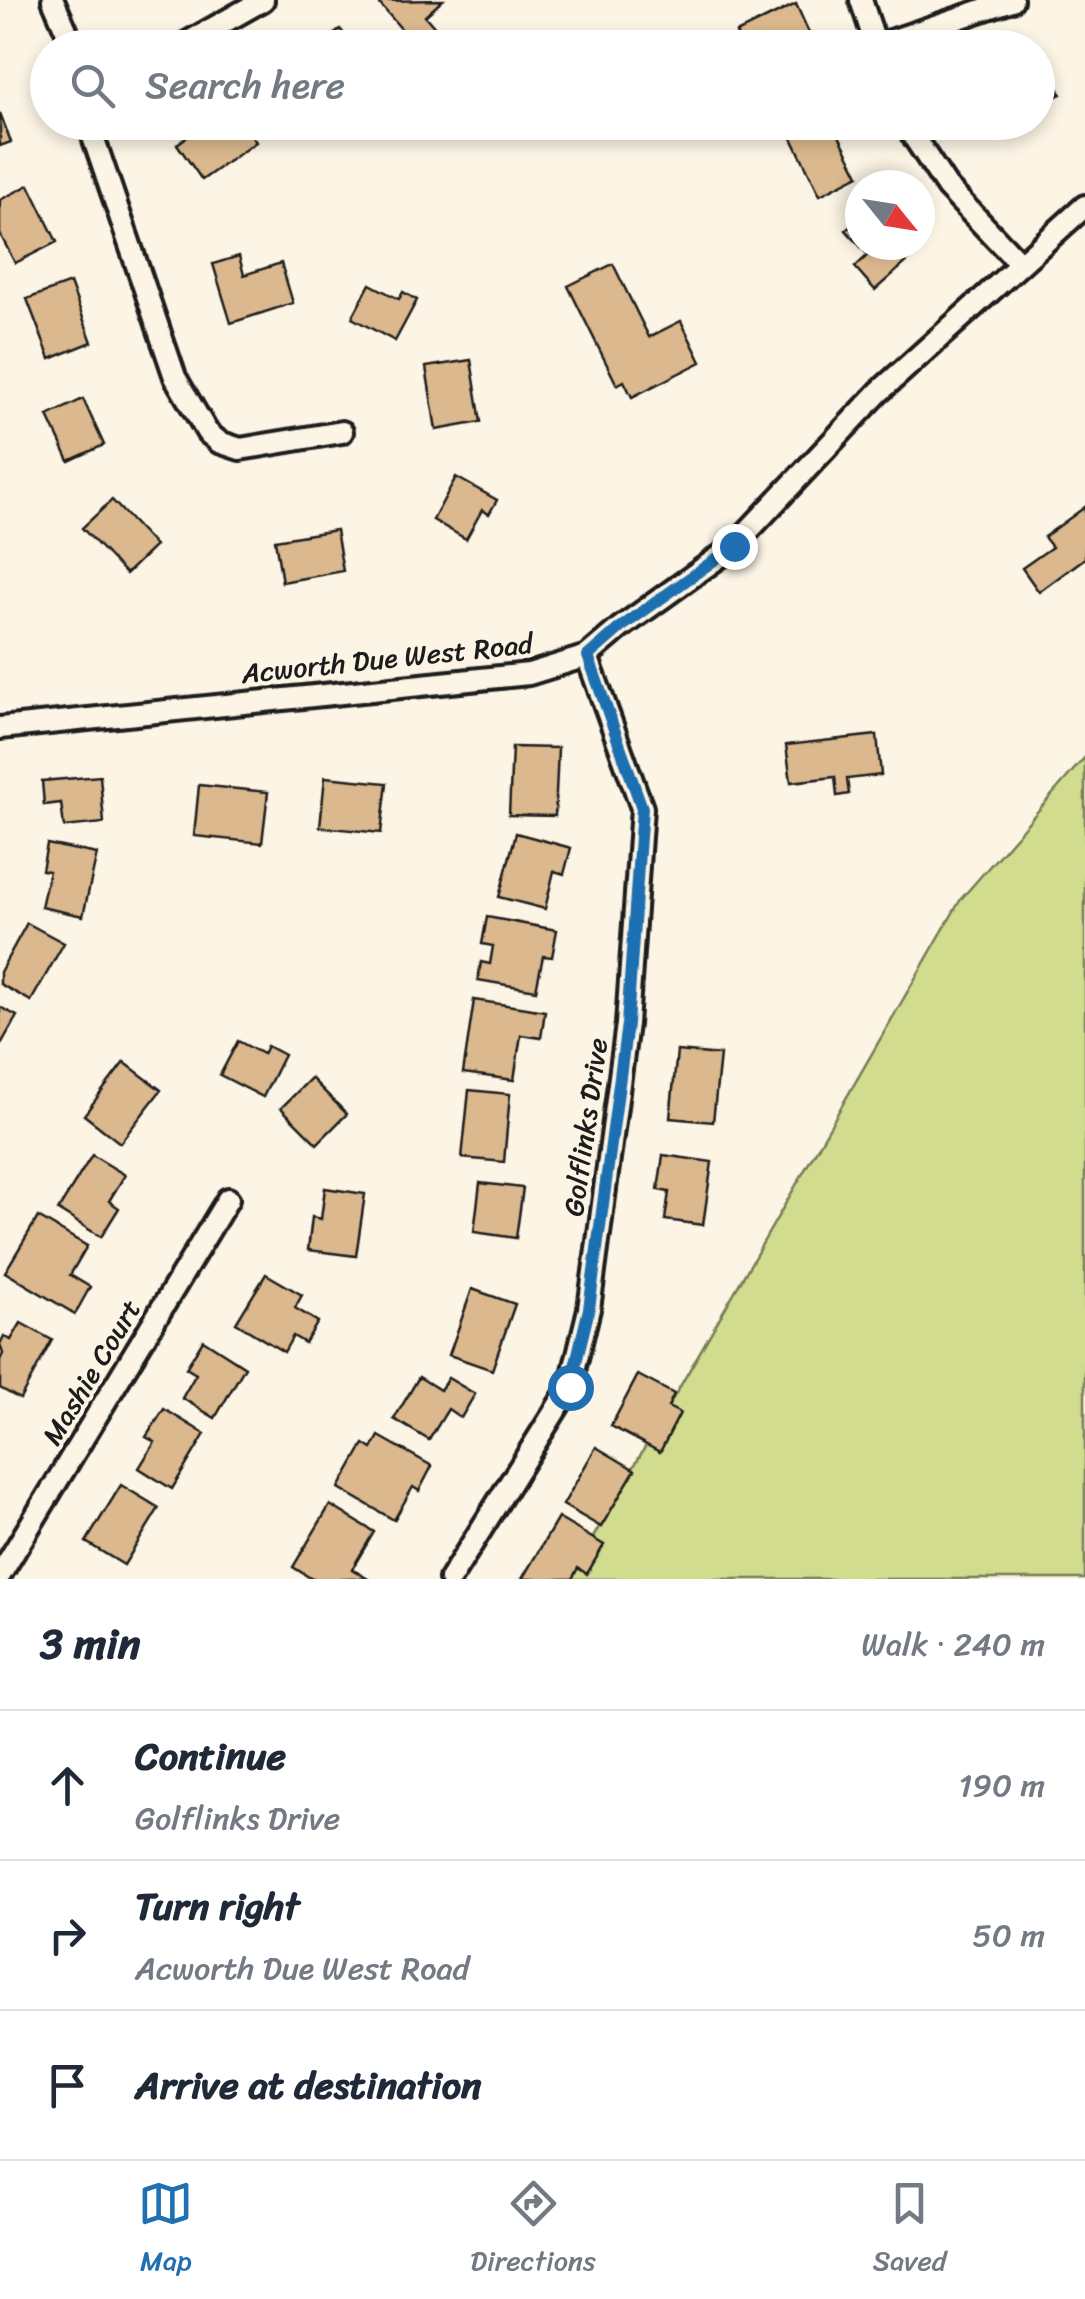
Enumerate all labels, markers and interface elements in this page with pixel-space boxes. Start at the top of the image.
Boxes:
search box [30,30,1055,140]
text: Search here [145,52,345,119]
icon: search [65,58,120,113]
north arrow [845,170,935,260]
route end [712,524,758,570]
street label: Acworth Due West Road [238,619,537,698]
street label: Golflinks Drive [549,1035,622,1219]
street label: Mashie Court [28,1290,155,1455]
route start [548,1365,594,1411]
text: 3 min [40,1607,140,1681]
text: Walk · 240 m [861,1616,1045,1673]
text: Continue [135,1723,286,1790]
text: 190 m [959,1757,1045,1814]
icon: ahead [40,1758,95,1813]
text: Golflinks Drive [135,1790,340,1847]
text: Turn right [135,1873,300,1940]
text: 50 m [972,1907,1045,1964]
icon: right [40,1908,95,1963]
text: Acworth Due West Road [135,1940,469,1997]
text: Arrive at destination [135,2052,482,2119]
icon: arrive [40,2058,95,2113]
tab: Map [138,2176,193,2285]
tab: Directions [470,2176,596,2285]
tab: Saved [873,2176,947,2285]

